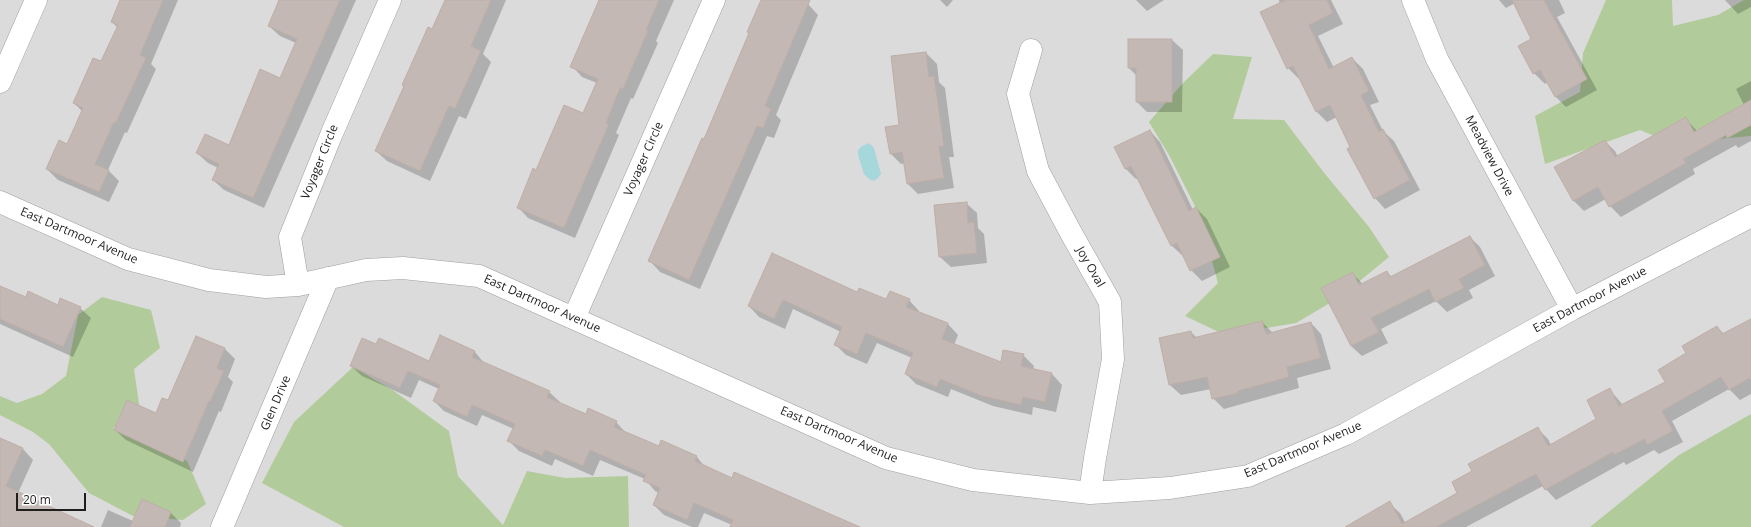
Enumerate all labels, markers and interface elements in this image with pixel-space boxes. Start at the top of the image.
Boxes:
street label: Meadview Drive [1462,113,1516,199]
street label: Voyager Circle [621,120,667,198]
street label: Voyager Circle [298,123,342,201]
street label: East Dartmoor Avenue [18,205,140,267]
street label: Joy Oval [1073,244,1107,290]
street label: East Dartmoor Avenue [1531,264,1649,336]
street label: East Dartmoor Avenue [481,272,603,336]
street label: Glen Drive [258,373,294,433]
street label: East Dartmoor Avenue [778,404,900,466]
street label: East Dartmoor Avenue [1242,419,1364,481]
scale bar [18,485,88,511]
text: 20 m [23,491,51,508]

